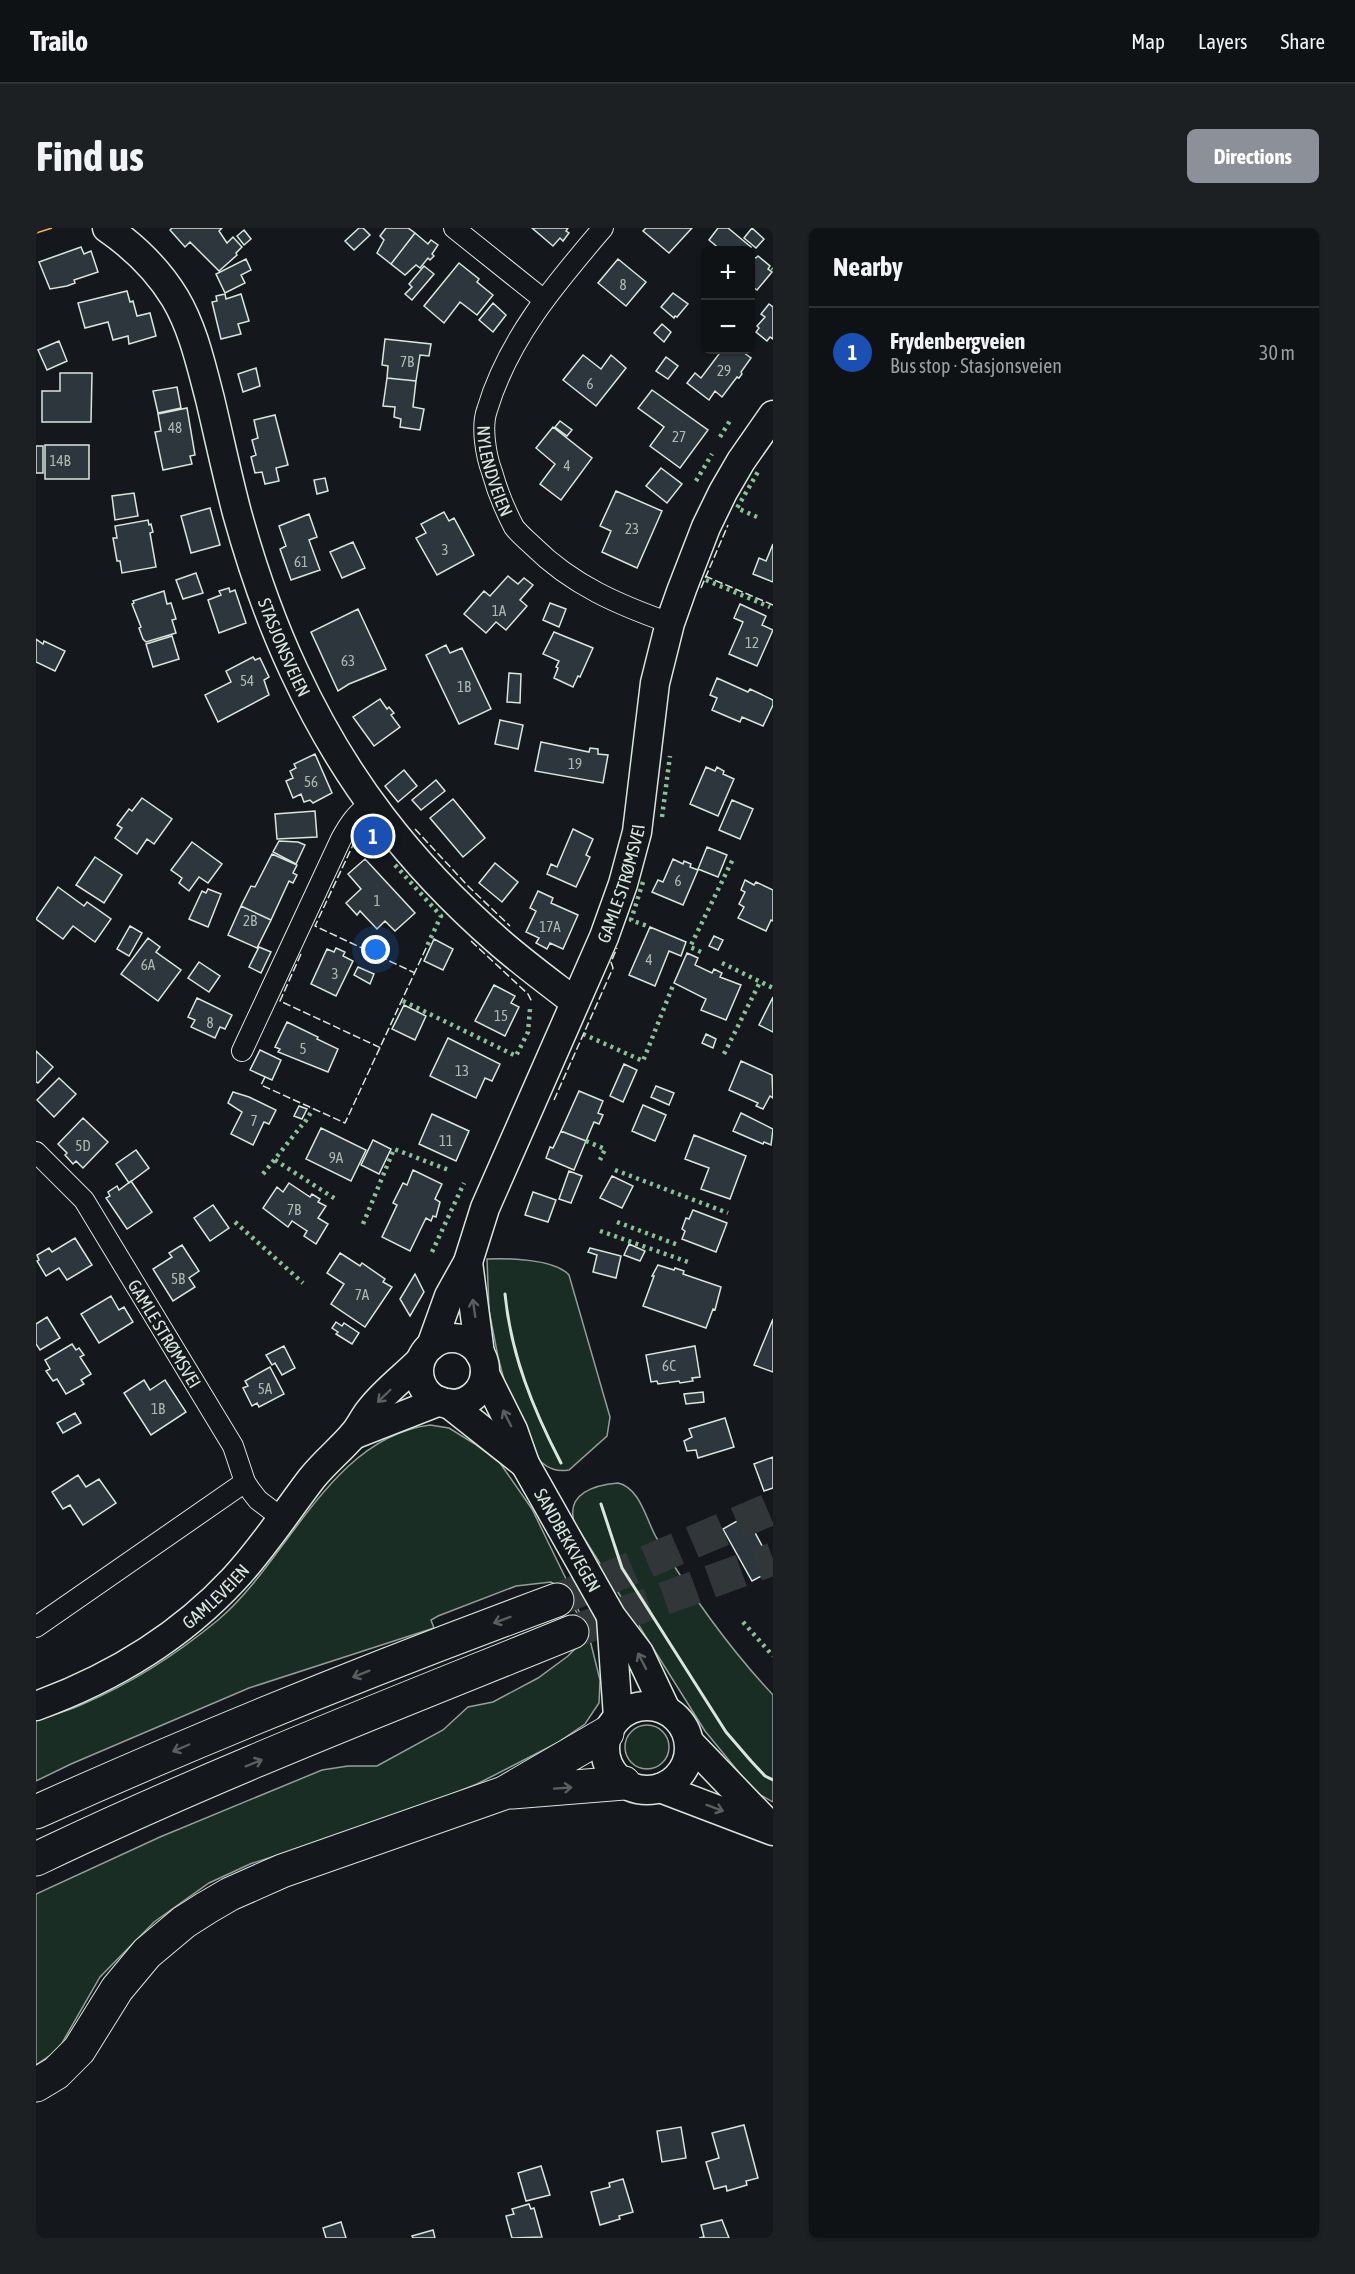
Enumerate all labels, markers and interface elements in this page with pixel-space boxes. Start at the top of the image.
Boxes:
text: Trailo [30,25,88,57]
text: Map [1131,29,1165,53]
text: Layers [1198,29,1248,53]
text: Share [1281,29,1325,53]
button: Directions [1187,129,1319,183]
text: Find us [36,132,144,180]
map controls [701,246,755,354]
button: + [701,246,755,300]
text: Nearby [833,252,903,282]
house number: 8 [619,276,627,293]
button: − [701,300,755,354]
text: Frydenbergveien [890,328,1025,354]
text: 1 [848,341,857,364]
text: 30 m [1259,341,1295,364]
house number: 7B [400,353,414,370]
text: Bus stop · Stasjonsveien [890,354,1062,377]
house number: 29 [717,362,731,379]
house number: 6 [586,375,594,392]
house number: 48 [168,419,182,436]
street label: NYLENDVEIEN [474,425,518,519]
house number: 27 [672,428,686,445]
house number: 14B [49,452,71,469]
house number: 4 [563,457,571,474]
house number: 23 [625,520,639,537]
house number: 3 [441,541,449,558]
house number: 61 [294,553,308,570]
street label: STASJONSVEIEN [254,595,315,700]
house number: 1A [492,602,507,619]
house number: 12 [745,634,759,651]
house number: 63 [341,652,355,669]
house number: 54 [240,672,254,689]
house number: 1B [457,678,471,695]
house number: 19 [568,755,582,772]
house number: 56 [304,773,318,790]
pin: 1 [354,814,392,858]
street label: GAMLE STRØMSVEI [592,823,648,946]
house number: 6 [674,872,682,889]
house number: 1 [373,892,381,909]
house number: 2B [243,912,257,929]
house number: 17A [539,918,561,935]
your location [361,935,390,964]
house number: 4 [645,951,653,968]
house number: 6A [141,956,156,973]
house number: 3 [331,965,339,982]
house number: 15 [494,1007,508,1024]
house number: 8 [206,1014,214,1031]
house number: 5 [299,1040,307,1057]
house number: 13 [455,1062,469,1079]
house number: 7 [250,1112,258,1129]
house number: 11 [439,1132,453,1149]
house number: 5D [75,1137,91,1154]
house number: 9A [329,1149,344,1166]
house number: 7B [287,1201,301,1218]
house number: 5B [171,1270,185,1287]
street label: GAMLE STRØMSVEI [124,1275,206,1392]
house number: 7A [355,1286,370,1303]
one-way arrow [469,1299,480,1318]
house number: 6C [662,1357,676,1374]
house number: 5A [258,1380,273,1397]
one-way arrow [377,1389,392,1403]
house number: 1B [151,1400,165,1417]
one-way arrow [501,1409,513,1427]
street label: SANDBEKKVEGEN [530,1485,606,1595]
street label: GAMLEVEIEN [178,1560,253,1633]
one-way arrow [493,1615,512,1626]
one-way arrow [636,1652,648,1670]
one-way arrow [353,1669,371,1680]
one-way arrow [172,1743,191,1754]
one-way arrow [244,1757,262,1768]
one-way arrow [552,1782,572,1793]
one-way arrow [705,1803,724,1814]

